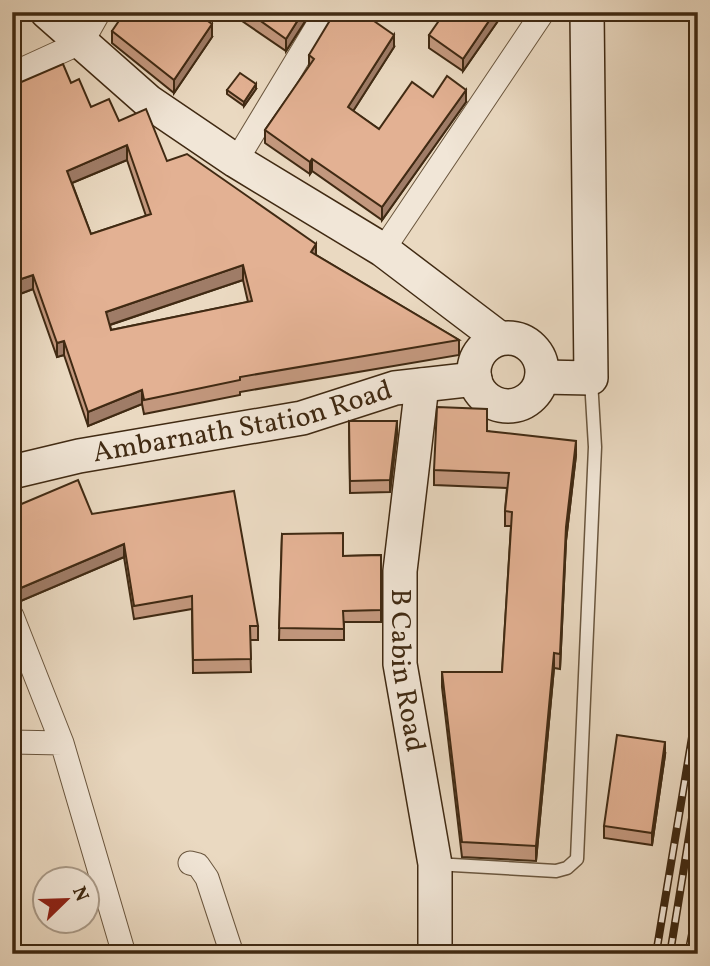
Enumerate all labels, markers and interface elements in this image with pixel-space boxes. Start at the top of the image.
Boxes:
street label: Ambarnath Station Road [90,371,397,473]
street label: B Cabin Road [381,588,435,755]
north arrow [32,864,102,934]
text: N [65,883,95,906]

